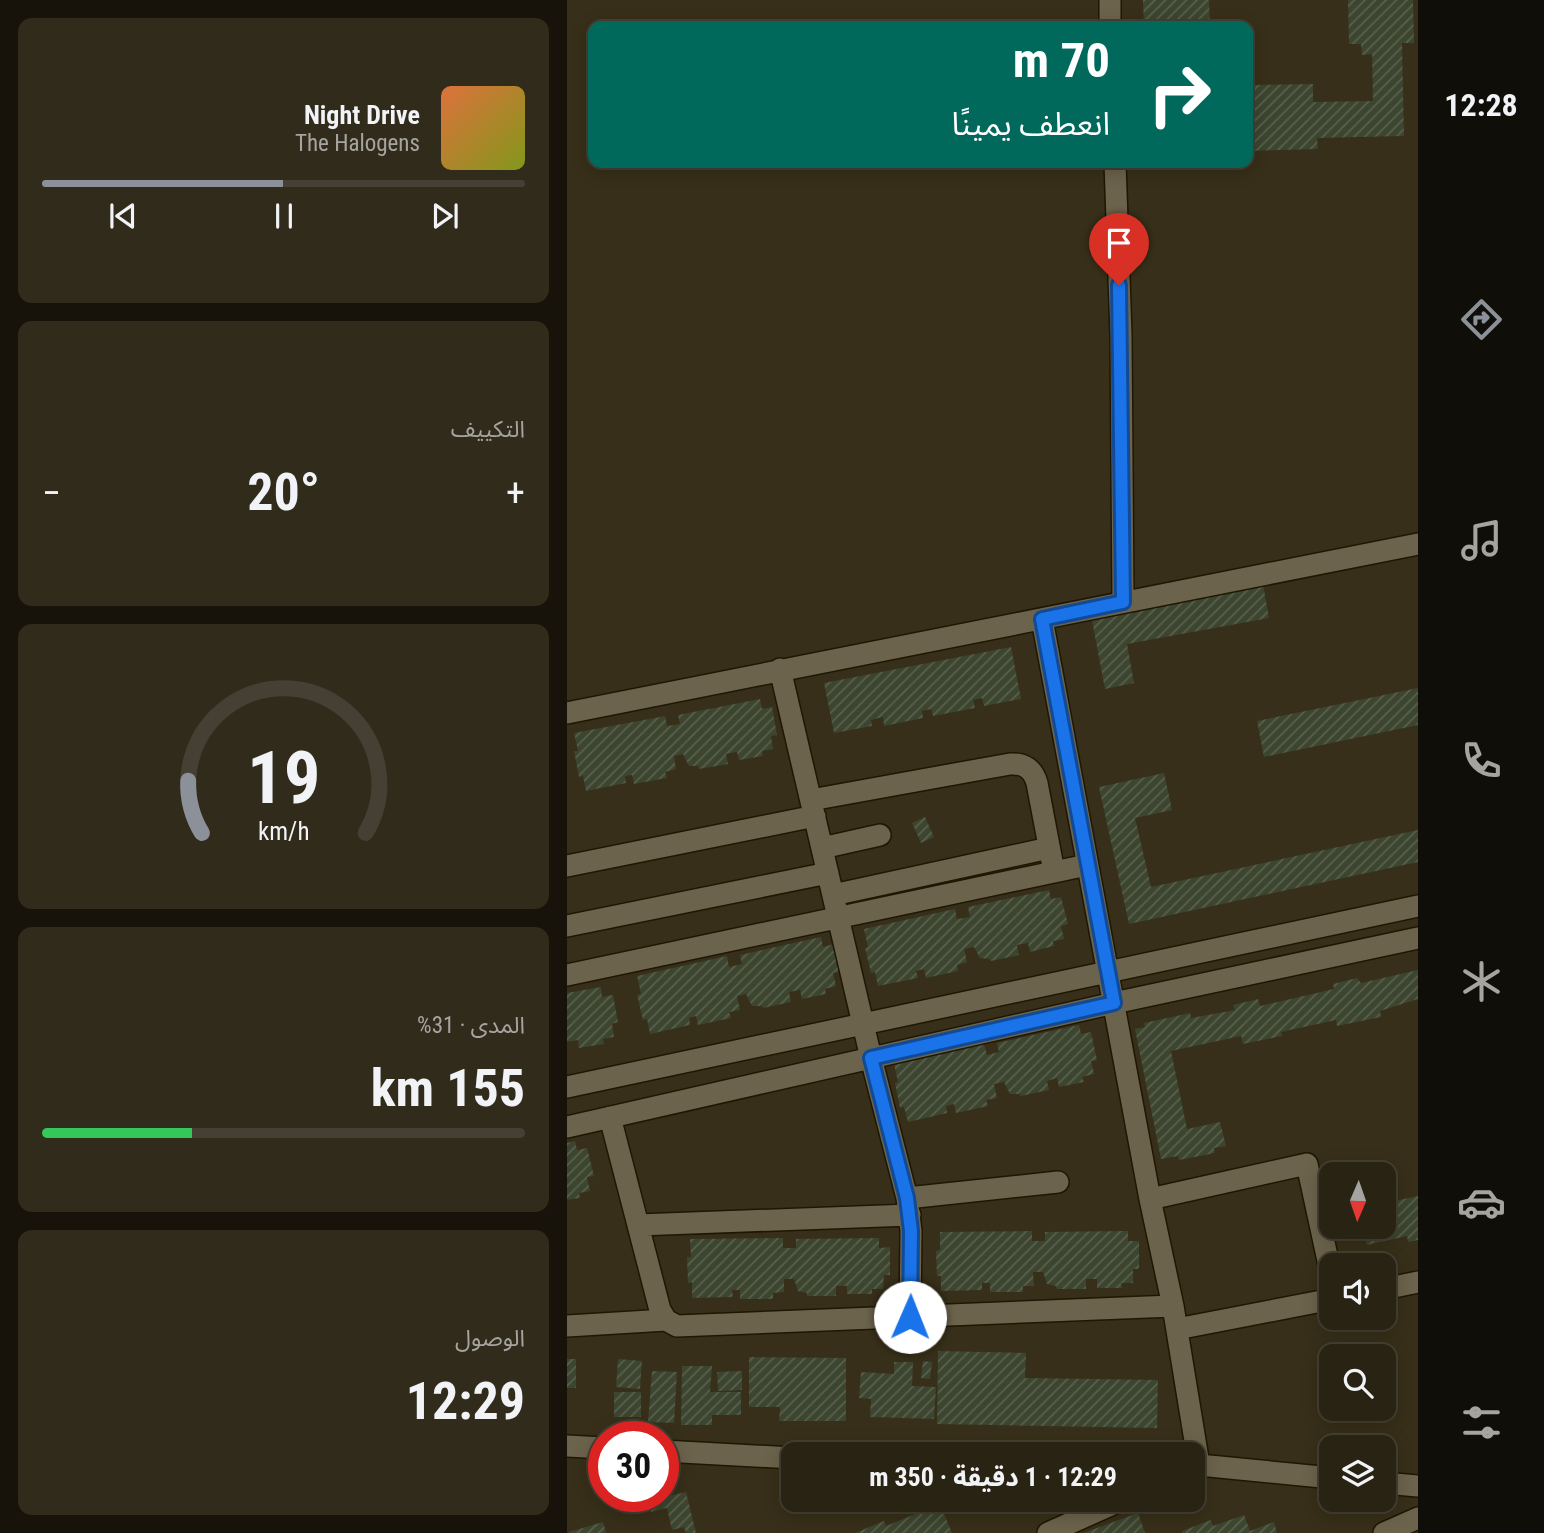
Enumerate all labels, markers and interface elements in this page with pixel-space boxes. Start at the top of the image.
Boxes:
text: 70 m [1013,32,1110,89]
icon: right [1134,49,1225,140]
text: 12:28 [1444,86,1518,124]
text: Night Drive [304,100,420,130]
text: انعطف يمينًا [952,105,1110,143]
text: The Halogens [295,130,420,157]
icon: previous [104,197,142,235]
icon: pause [265,197,303,235]
icon: next [426,197,464,235]
pin [1089,213,1149,285]
icon: arrive [1100,224,1138,262]
icon: directions [1457,295,1506,344]
text: التكييف [451,416,525,443]
text: 20° [247,462,320,523]
text: − [42,471,61,515]
text: + [506,471,525,515]
icon: music [1457,516,1506,565]
text: 19 [247,735,320,821]
icon: phone [1457,736,1506,785]
text: km/h [258,816,309,845]
icon: climate [1457,957,1506,1006]
text: المدى · 31% [417,1012,525,1039]
text: 155 km [371,1058,525,1119]
north arrow [1319,1162,1397,1239]
map controls [1319,1162,1396,1512]
icon: car [1457,1178,1506,1227]
button: sound [1319,1253,1396,1330]
position arrow [873,1280,947,1354]
text: الوصول [455,1325,525,1352]
button: search [1319,1344,1396,1421]
text: 12:29 [406,1371,525,1432]
icon: filters [1457,1398,1506,1447]
speed limit sign: 30 [588,1421,679,1512]
button: layers [1319,1435,1396,1512]
text: 12:29 · 1 دقيقة · 350 m [869,1462,1117,1492]

